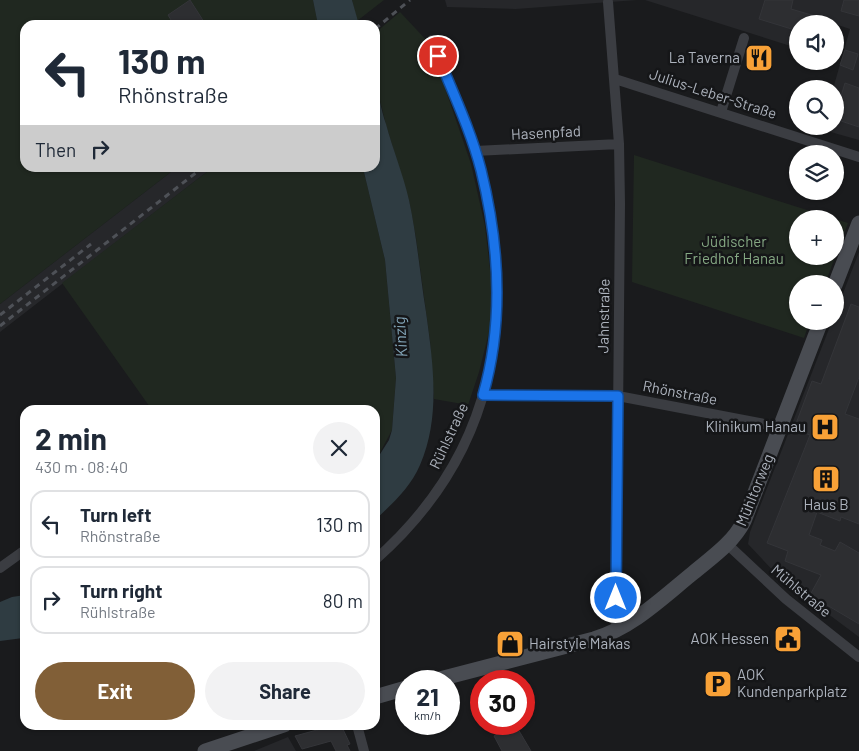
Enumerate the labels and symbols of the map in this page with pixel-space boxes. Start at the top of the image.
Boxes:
pin [417,35,459,77]
restaurant icon: La Taverna [744,43,774,73]
place label: La Taverna [669,48,740,66]
street label: Julius-Leber-Straße [647,64,779,122]
street label: Hasenpfad [511,121,581,143]
park label: Jüdischer Friedhof Hanau [684,232,784,267]
street label: Jahnstraße [593,279,613,353]
water label: Kinzig [389,316,410,358]
street label: Rhönstraße [641,376,719,408]
street label: Rühlstraße [425,400,471,472]
hospital icon: Klinikum Hanau [810,412,840,442]
place label: Klinikum Hanau [705,417,806,435]
street label: Mühltorweg [731,451,777,528]
building icon: Haus B [811,464,841,494]
place label: Haus B [803,495,849,513]
street label: Mühlstraße [768,560,835,620]
position arrow [589,571,641,623]
public building icon: AOK Hessen [773,624,803,654]
shop icon: Hairstyle Makas [495,629,525,659]
place label: AOK Hessen [691,629,769,647]
place label: Hairstyle Makas [529,634,630,652]
place label: AOK Kundenparkplatz [737,665,847,700]
parking icon: AOK Kundenparkplatz [703,669,733,699]
speed limit sign: 30 [470,670,535,735]

